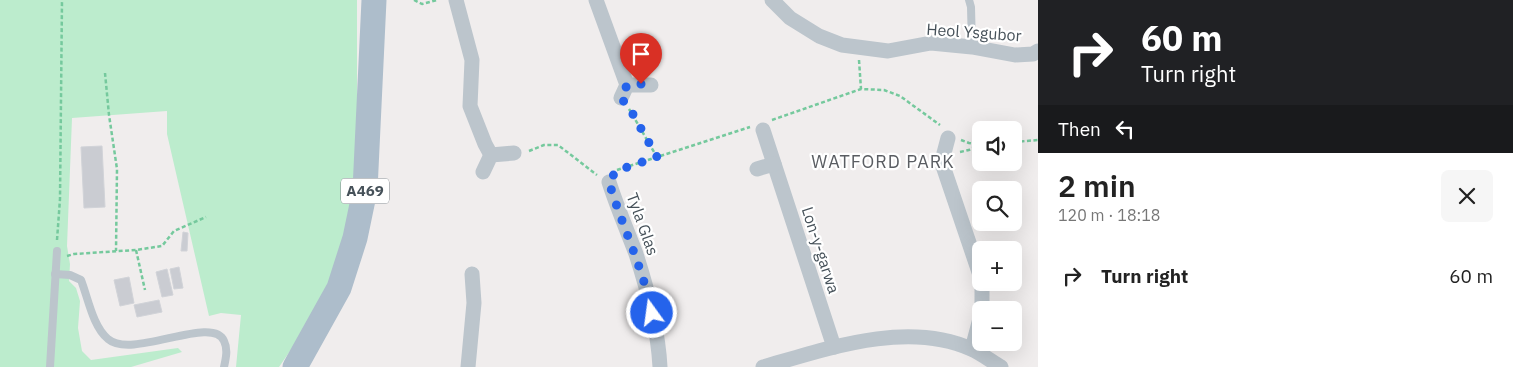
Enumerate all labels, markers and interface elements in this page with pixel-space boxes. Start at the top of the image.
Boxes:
text: 60 m [1141,15,1223,61]
street label: Heol Ysgubor [926,19,1022,45]
icon: right [1058,20,1123,85]
pin [620,33,662,84]
icon: arrive [627,40,655,68]
text: Turn right [1141,59,1236,88]
icon: left [1111,115,1139,143]
text: Then [1058,117,1101,141]
map controls [972,121,1022,351]
button: sound [972,121,1022,171]
district label: WATFORD PARK [811,150,955,173]
text: 2 min [1058,166,1136,205]
button: close [1441,170,1493,222]
road number: A469 [341,178,389,204]
button: search [972,181,1022,231]
street label: Tyla Glas [622,190,664,258]
street label: Lon-y-garwa [798,204,845,296]
text: 120 m · 18:18 [1058,205,1160,225]
button: + [972,241,1022,291]
icon: right [1058,262,1086,290]
text: Turn right [1101,264,1188,288]
text: 60 m [1449,264,1493,288]
position arrow [625,286,677,338]
button: − [972,301,1022,351]

